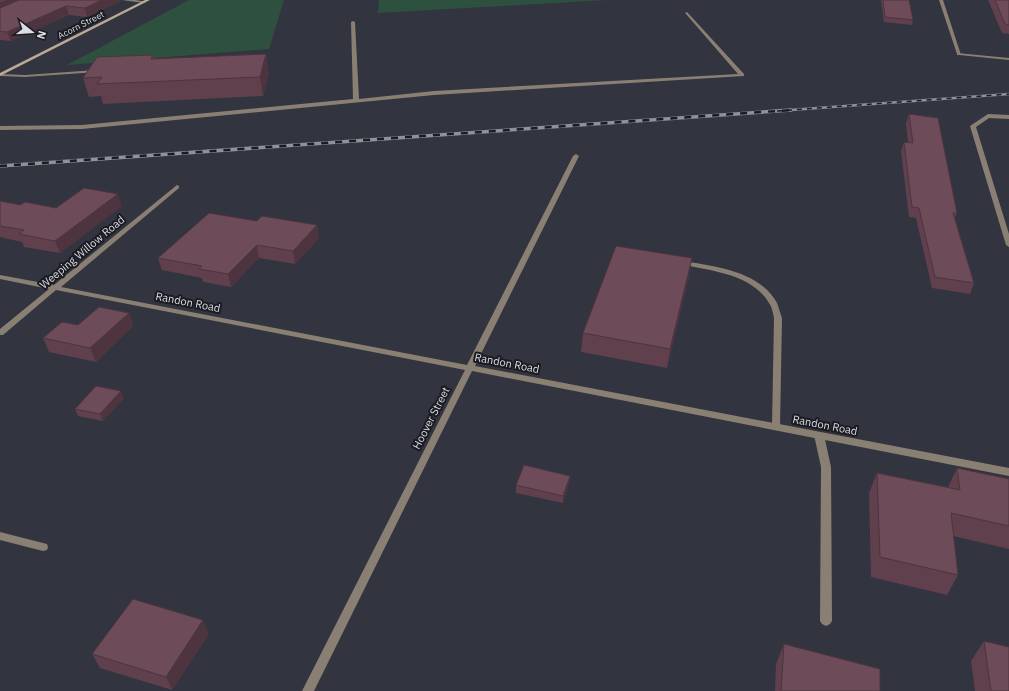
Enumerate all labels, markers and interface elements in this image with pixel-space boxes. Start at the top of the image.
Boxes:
street label: Acorn Street [56,8,106,41]
north arrow [12,12,52,52]
text: N [34,29,49,41]
street label: Weeping Willow Road [37,212,127,292]
street label: Randon Road [154,289,222,315]
street label: Randon Road [473,350,541,376]
street label: Hoover Street [409,384,453,452]
street label: Randon Road [791,412,859,438]

